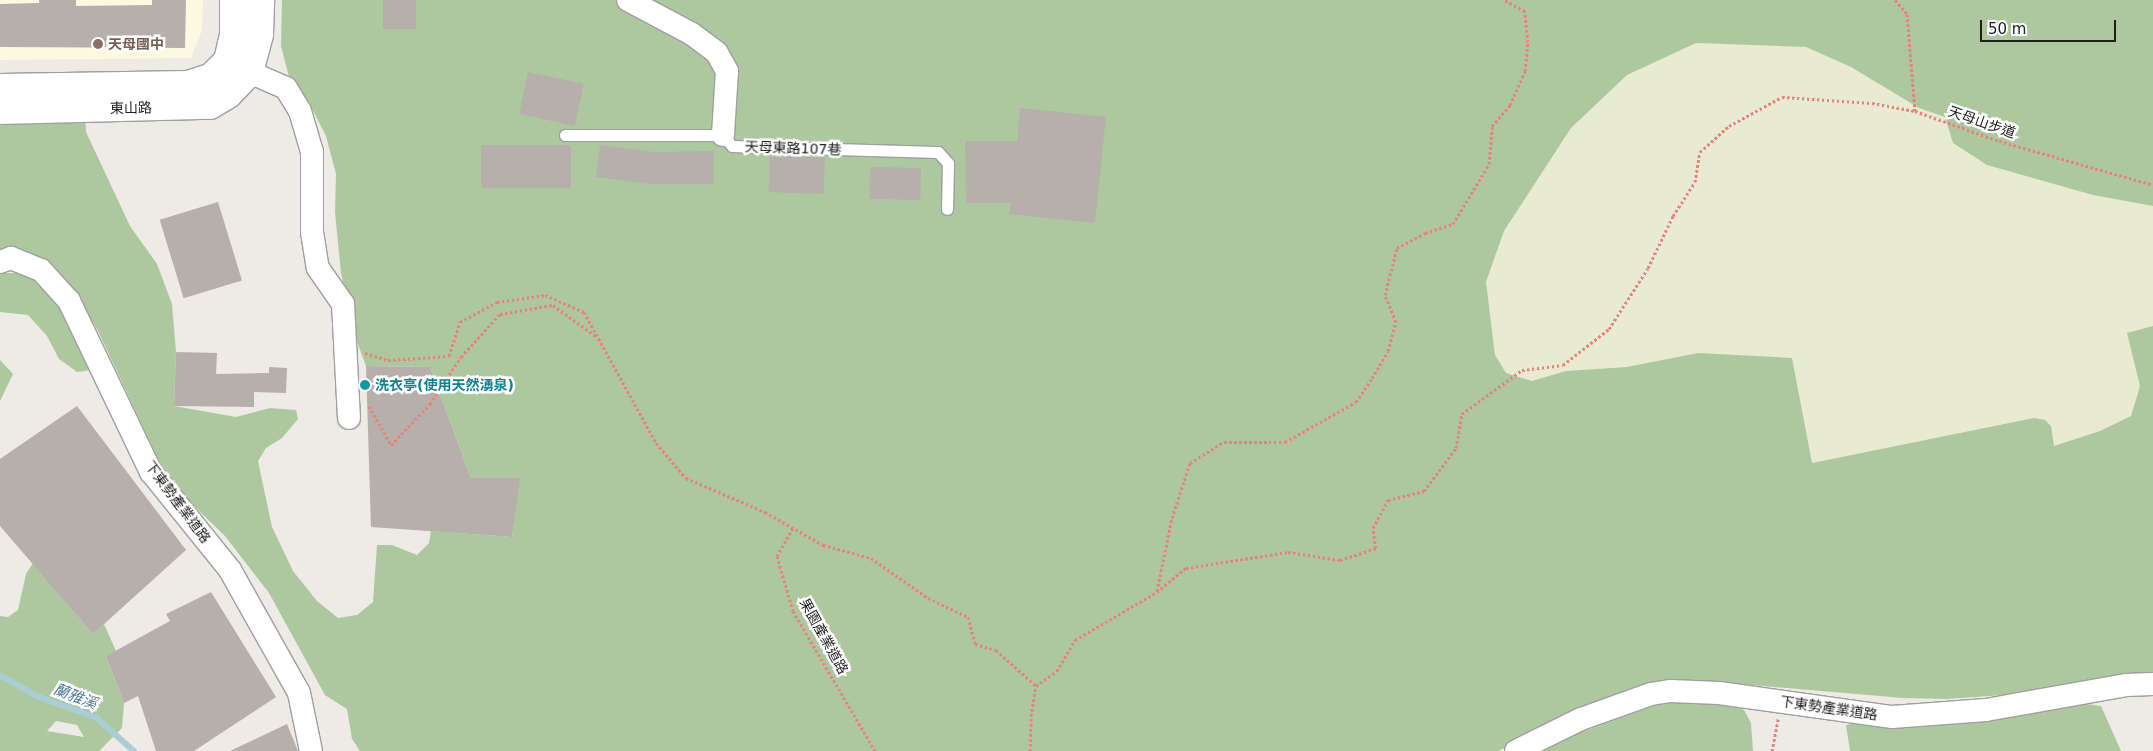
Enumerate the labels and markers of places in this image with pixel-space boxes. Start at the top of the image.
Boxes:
place label: 天母國中 [108,36,164,52]
marker: 天母國中 [92,38,104,50]
place label: 洗衣亭(使用天然湧泉) [375,377,514,393]
marker: 洗衣亭(使用天然湧泉) [359,379,371,391]

